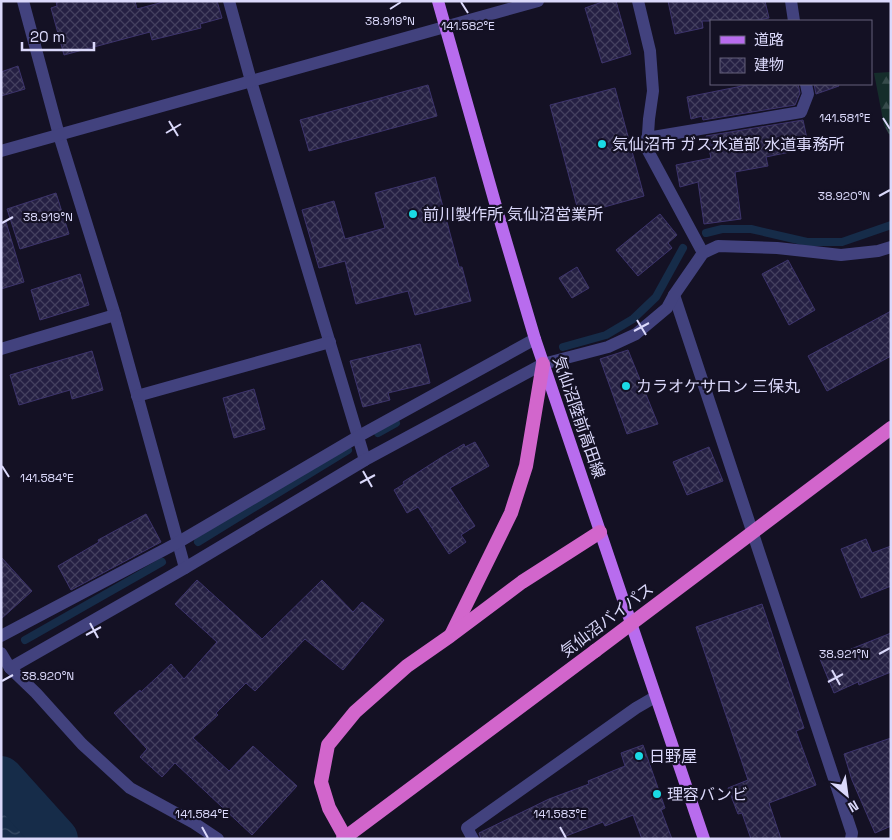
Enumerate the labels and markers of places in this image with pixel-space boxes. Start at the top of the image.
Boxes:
place label: 気仙沼市 ガス水道部 水道事務所 [612,134,844,155]
marker: 気仙沼市 ガス水道部 水道事務所 [596,138,608,150]
place label: 前川製作所 気仙沼営業所 [423,204,603,225]
marker: 前川製作所 気仙沼営業所 [407,208,419,220]
place label: カラオケサロン 三保丸 [636,376,800,397]
marker: カラオケサロン 三保丸 [620,380,632,392]
place label: 日野屋 [649,746,697,767]
marker: 日野屋 [633,750,645,762]
place label: 理容バンビ [667,784,748,805]
marker: 理容バンビ [651,788,663,800]

